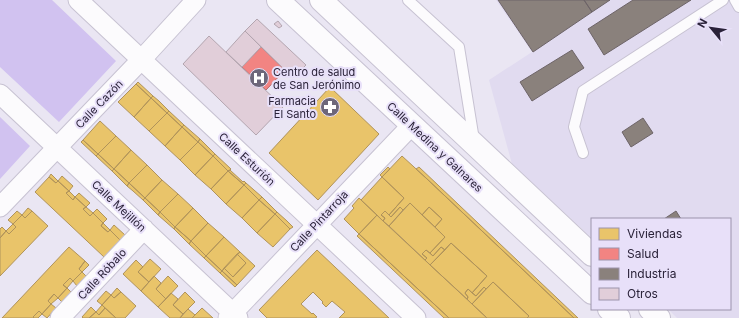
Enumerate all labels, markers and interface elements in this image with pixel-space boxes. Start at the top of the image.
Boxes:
north arrow [691,8,731,48]
text: N [694,16,710,30]
place label: Centro de salud de San Jerónimo [273,65,361,92]
hospital icon: Centro de salud de San Jerónimo [248,67,270,89]
street label: Calle Cazón [72,77,126,131]
place label: Farmacia El Santo [268,94,316,121]
pharmacy icon: Farmacia El Santo [319,96,341,118]
street label: Calle Medina y Galnares [384,99,486,195]
street label: Calle Esturión [216,129,278,189]
street label: Calle Mejillón [89,177,149,235]
street label: Calle Pintarroja [287,187,351,255]
legend [591,218,731,310]
text: Viviendas [627,226,682,241]
street label: Calle Róbalo [75,245,130,302]
text: Salud [627,246,659,261]
text: Industria [627,266,676,281]
text: Otros [627,286,658,301]

